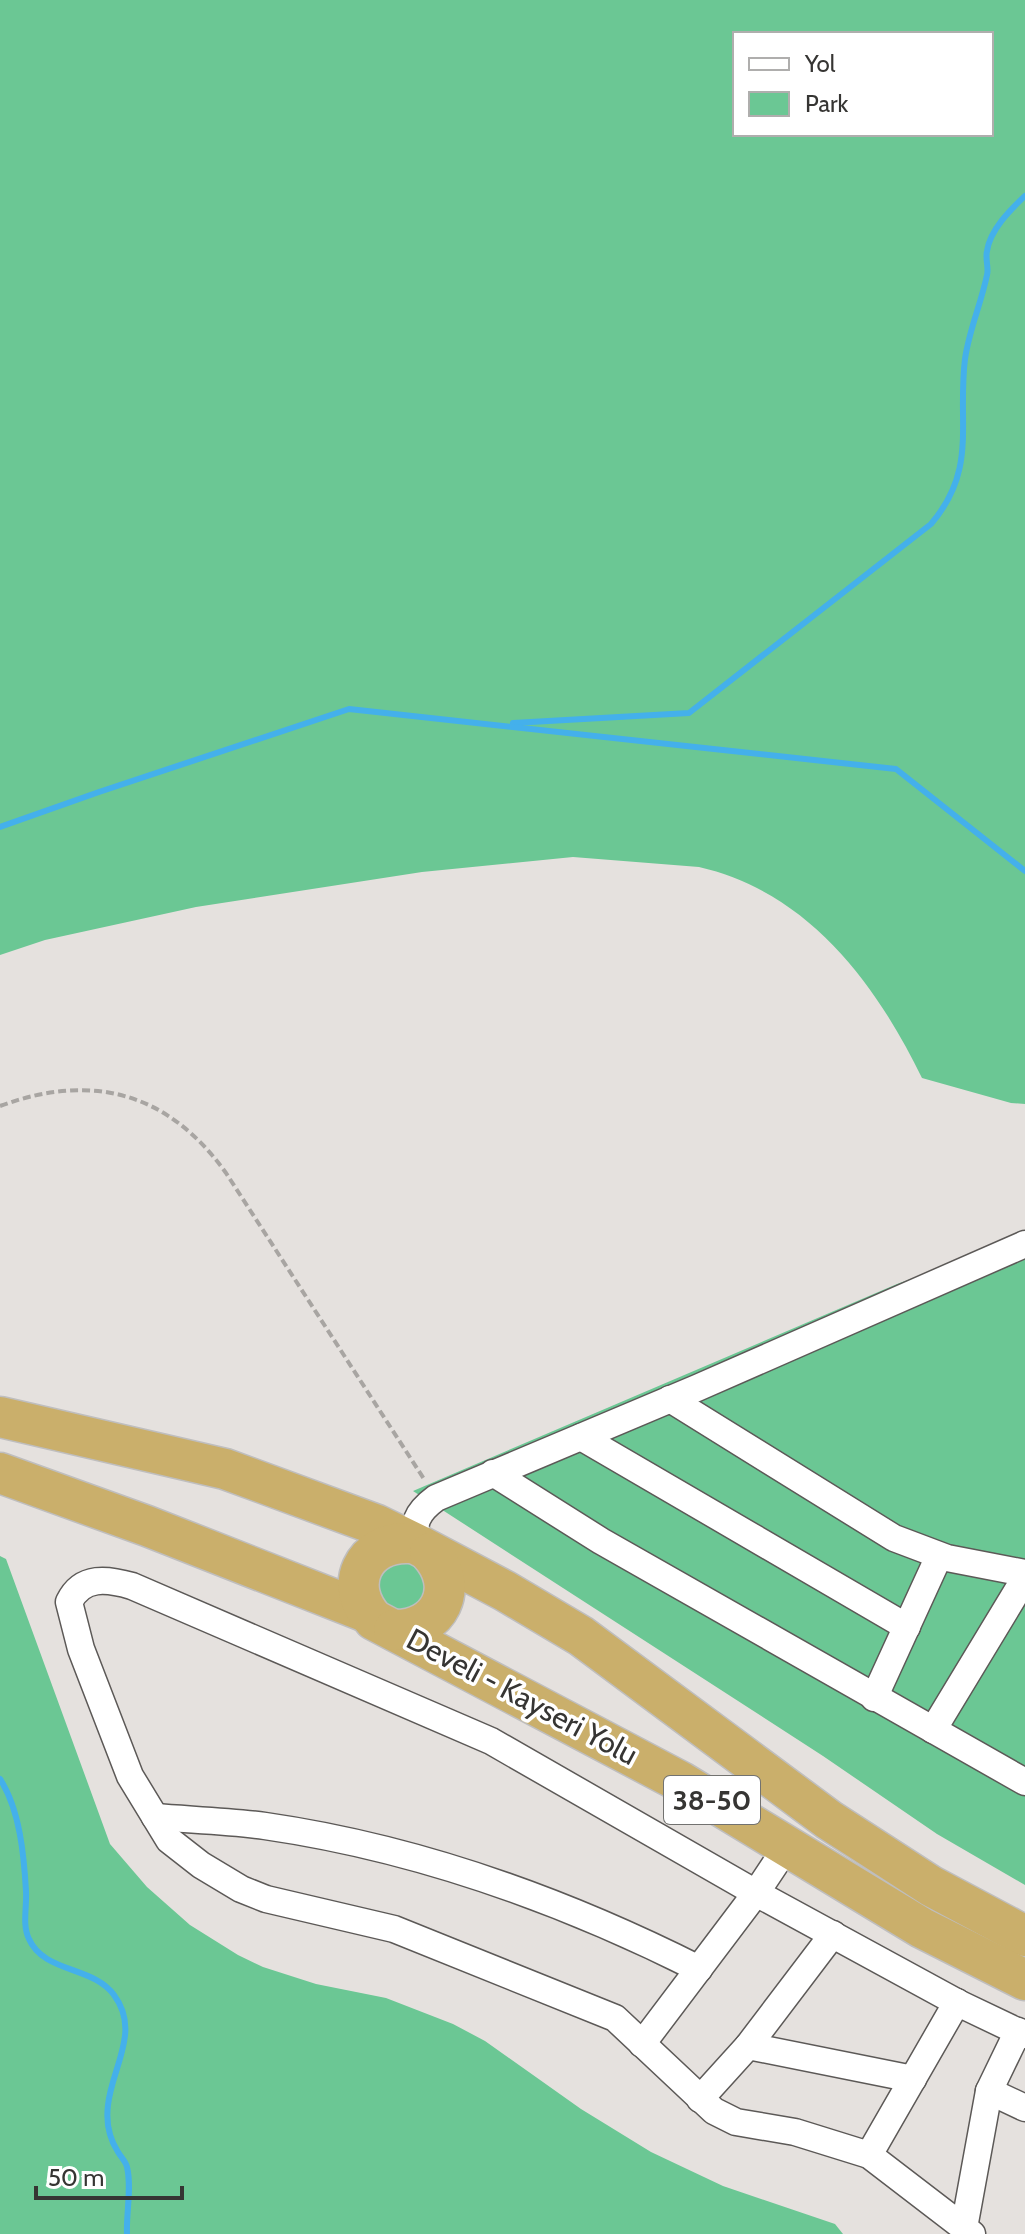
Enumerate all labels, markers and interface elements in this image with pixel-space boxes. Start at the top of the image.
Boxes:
legend [733,32,993,136]
text: Yol [804,49,836,78]
text: Park [805,89,848,118]
street label: Develi - Kayseri Yolu [400,1620,644,1773]
road number: 38-50 [664,1776,760,1824]
scale bar [36,2150,182,2200]
text: 50 m [48,2163,104,2192]

